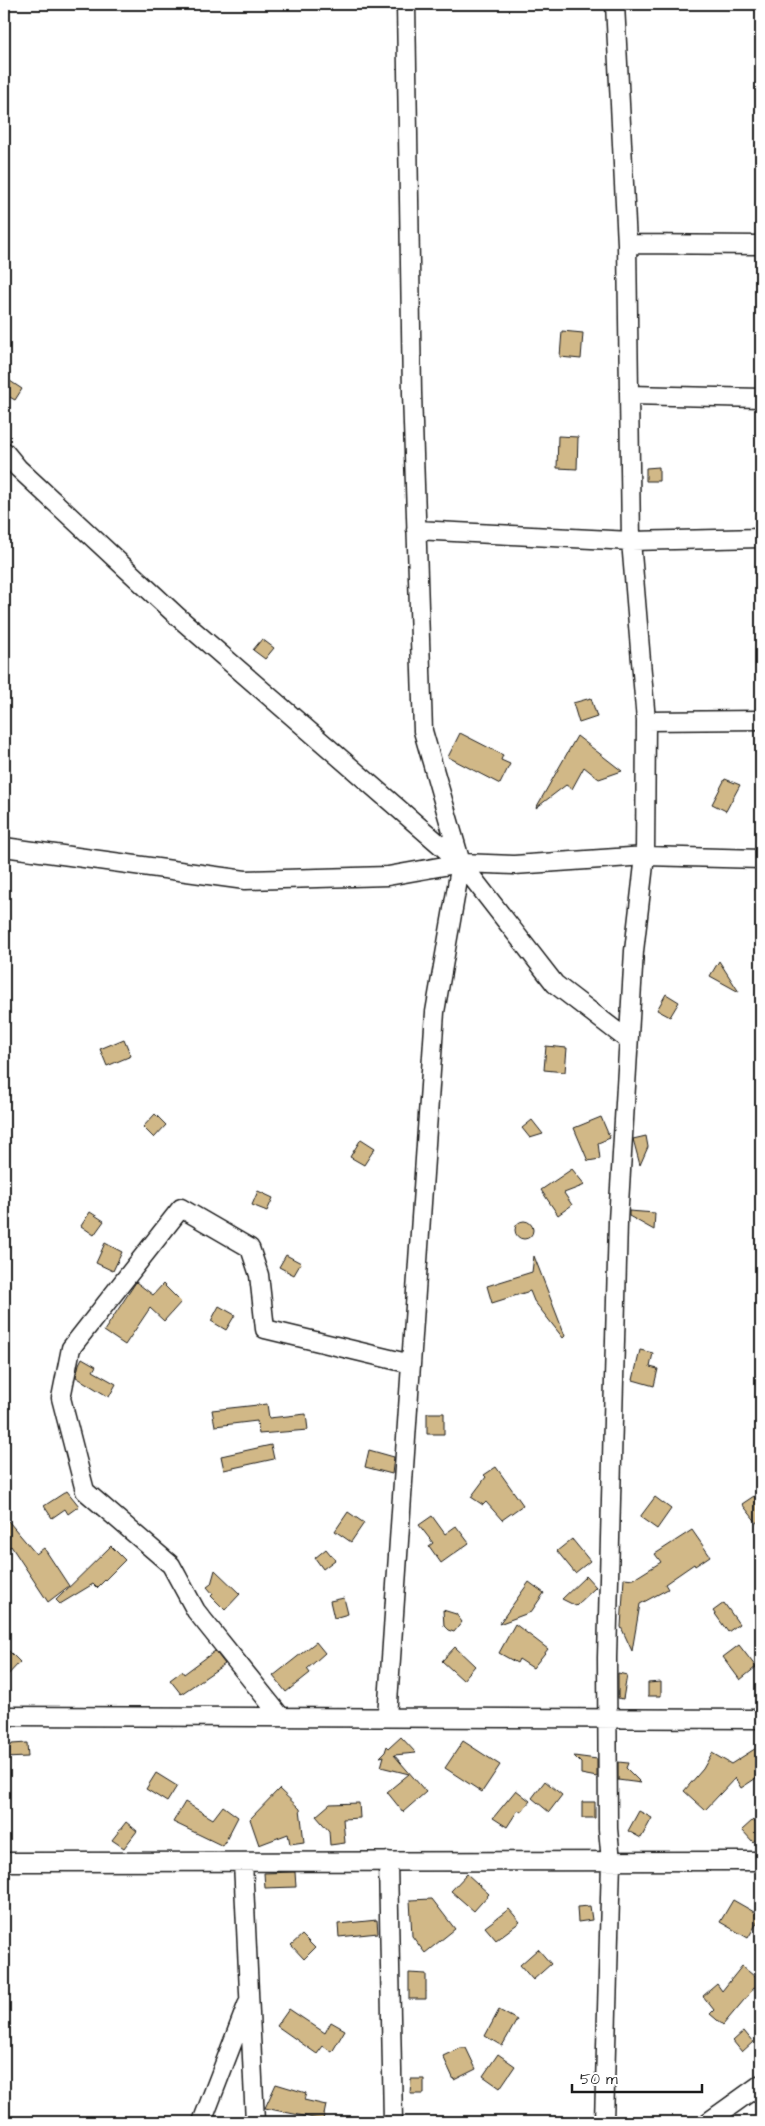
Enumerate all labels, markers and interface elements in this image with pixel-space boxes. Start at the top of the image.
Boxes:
scale bar [572,2061,702,2093]
text: 50 m [580,2069,618,2090]

